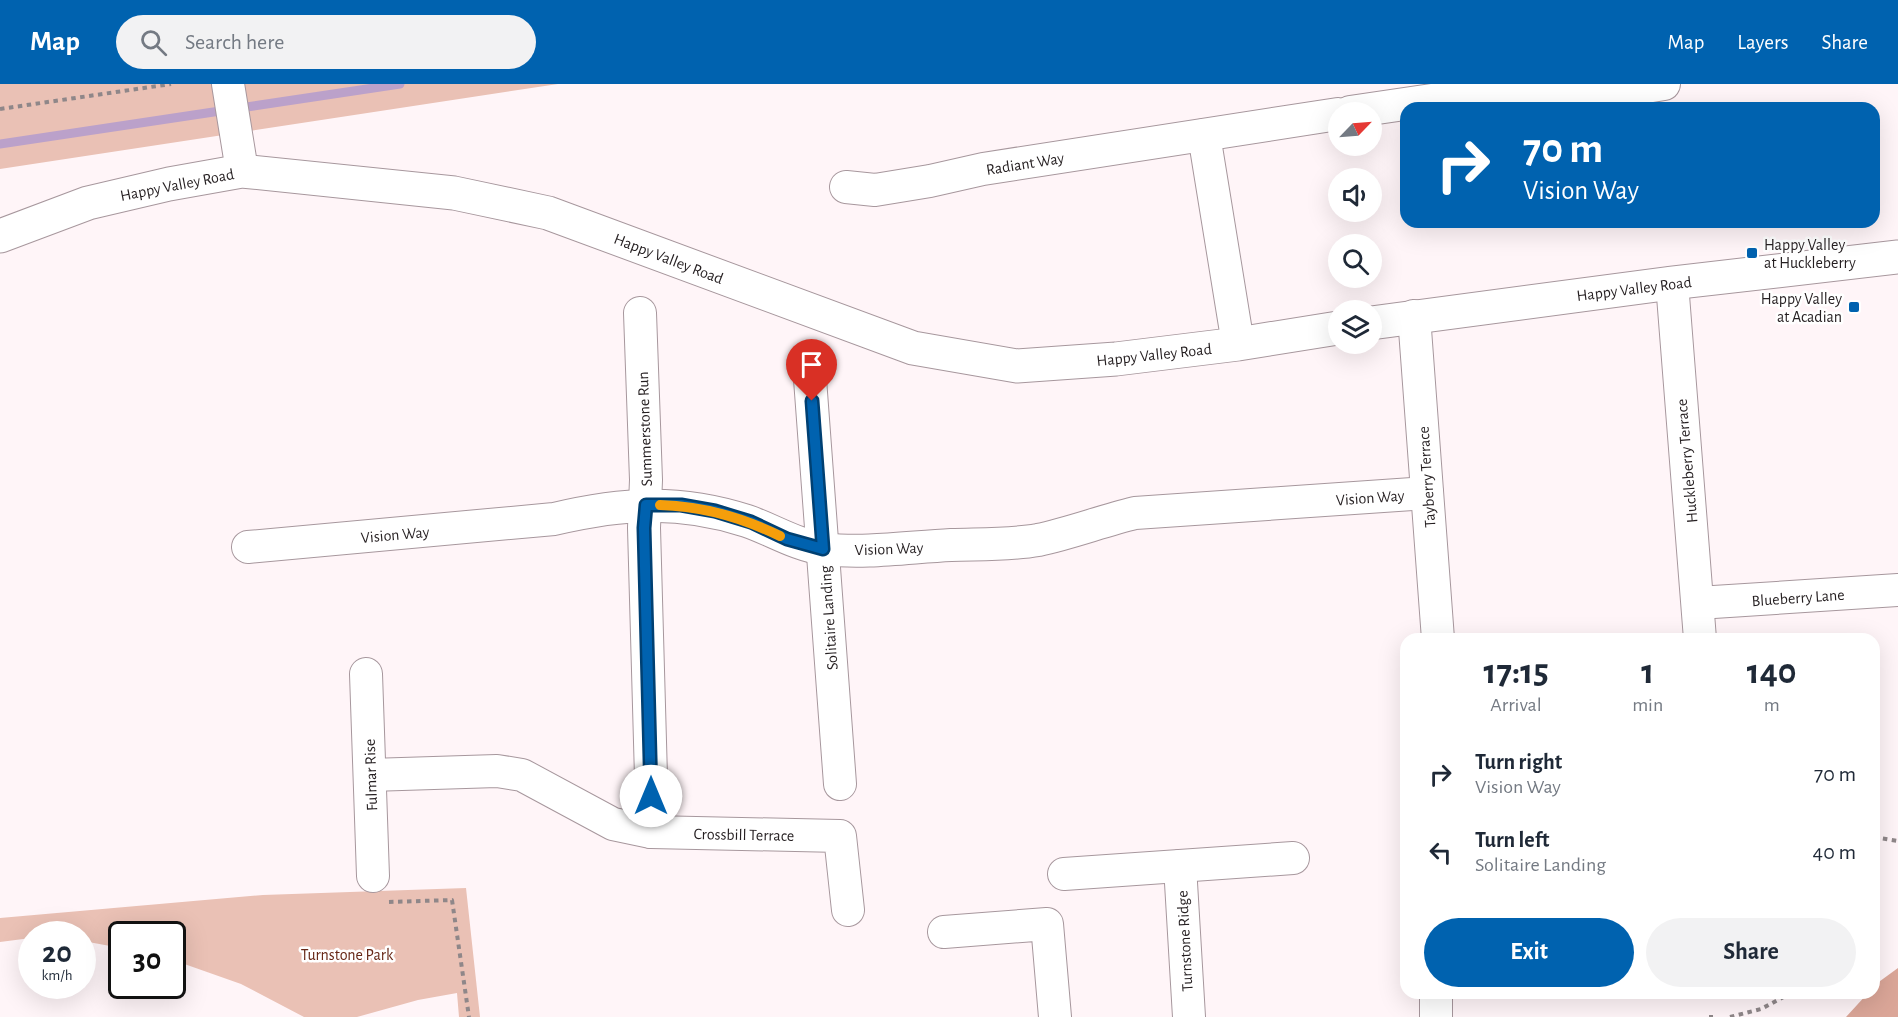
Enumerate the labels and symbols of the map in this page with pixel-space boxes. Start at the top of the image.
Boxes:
north arrow [1328,102,1382,156]
street label: Radiant Way [985,150,1066,179]
street label: Happy Valley Road [119,166,236,205]
street label: Happy Valley Road [611,231,726,288]
place label: Happy Valley at Huckleberry [1764,237,1856,272]
marker: Happy Valley at Huckleberry [1745,246,1759,260]
street label: Happy Valley Road [1576,274,1693,305]
place label: Happy Valley at Acadian [1761,291,1842,325]
marker: Happy Valley at Acadian [1847,300,1861,314]
pin [786,339,837,401]
street label: Happy Valley Road [1096,341,1213,370]
street label: Summerstone Run [635,371,655,487]
street label: Huckleberry Terrace [1674,398,1701,524]
street label: Tayberry Terrace [1415,426,1440,528]
street label: Vision Way [1335,488,1405,509]
street label: Vision Way [360,524,430,547]
street label: Vision Way [854,540,924,559]
street label: Solitaire Landing [817,565,841,671]
street label: Blueberry Lane [1751,587,1845,610]
street label: Fulmar Rise [362,739,380,811]
position arrow [619,764,683,828]
street label: Crossbill Terrace [693,826,794,844]
street label: Turnstone Ridge [1174,890,1196,992]
speed limit sign: 30 [108,921,186,999]
park label: Turnstone Park [301,947,394,963]

